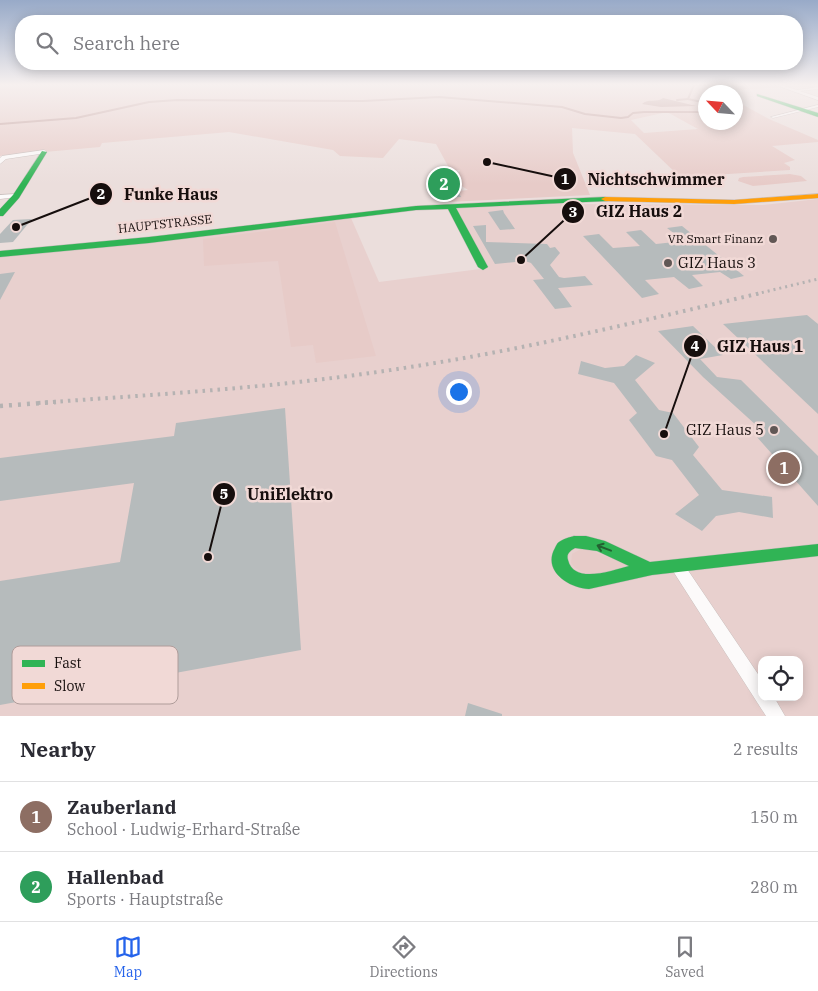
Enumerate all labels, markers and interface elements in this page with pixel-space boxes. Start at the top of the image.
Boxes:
search box [15,15,803,70]
icon: search [33,29,61,57]
text: Search here [73,31,180,55]
north arrow [698,85,743,130]
callout: Nichtschwimmer [553,163,735,194]
pin: 2 [428,165,460,203]
text: 1 [560,169,570,188]
text: Nichtschwimmer [587,169,725,189]
callout: Funke Haus [89,178,228,209]
text: 2 [96,184,106,203]
text: Funke Haus [124,184,218,204]
callout: GIZ Haus 2 [560,196,692,227]
text: GIZ Haus 2 [596,201,682,221]
text: 3 [568,202,578,221]
street label: HAUPTSTRASSE [117,211,213,236]
place label: VR Smart Finanz [668,231,763,246]
marker: VR Smart Finanz [767,233,779,245]
place label: GIZ Haus 3 [678,253,756,272]
marker: GIZ Haus 3 [662,257,674,269]
callout: GIZ Haus 1 [682,331,814,362]
text: 4 [690,336,700,355]
text: GIZ Haus 1 [717,336,803,356]
your location [446,379,472,405]
place label: GIZ Haus 5 [686,420,764,439]
marker: GIZ Haus 5 [768,424,780,436]
pin: 1 [768,449,800,487]
callout: UniElektro [212,479,343,510]
text: 5 [219,484,229,503]
text: UniElektro [247,484,333,504]
one-way arrow [596,543,611,552]
legend [12,646,178,704]
text: Fast [54,654,82,672]
map controls [758,656,803,701]
button: locate [758,656,803,701]
text: Slow [54,677,85,695]
text: Nearby [20,735,96,763]
text: 2 results [733,739,798,759]
text: Zauberland [67,795,176,819]
text: 1 [31,807,41,827]
text: 150 m [750,807,798,827]
text: School · Ludwig-Erhard-Straße [67,819,300,839]
text: Hallenbad [67,865,164,889]
text: 2 [31,877,41,897]
text: 280 m [750,877,798,897]
text: Sports · Hauptstraße [67,889,223,909]
tab: Map [114,933,142,981]
tab: Directions [370,933,438,981]
tab: Saved [665,933,704,981]

